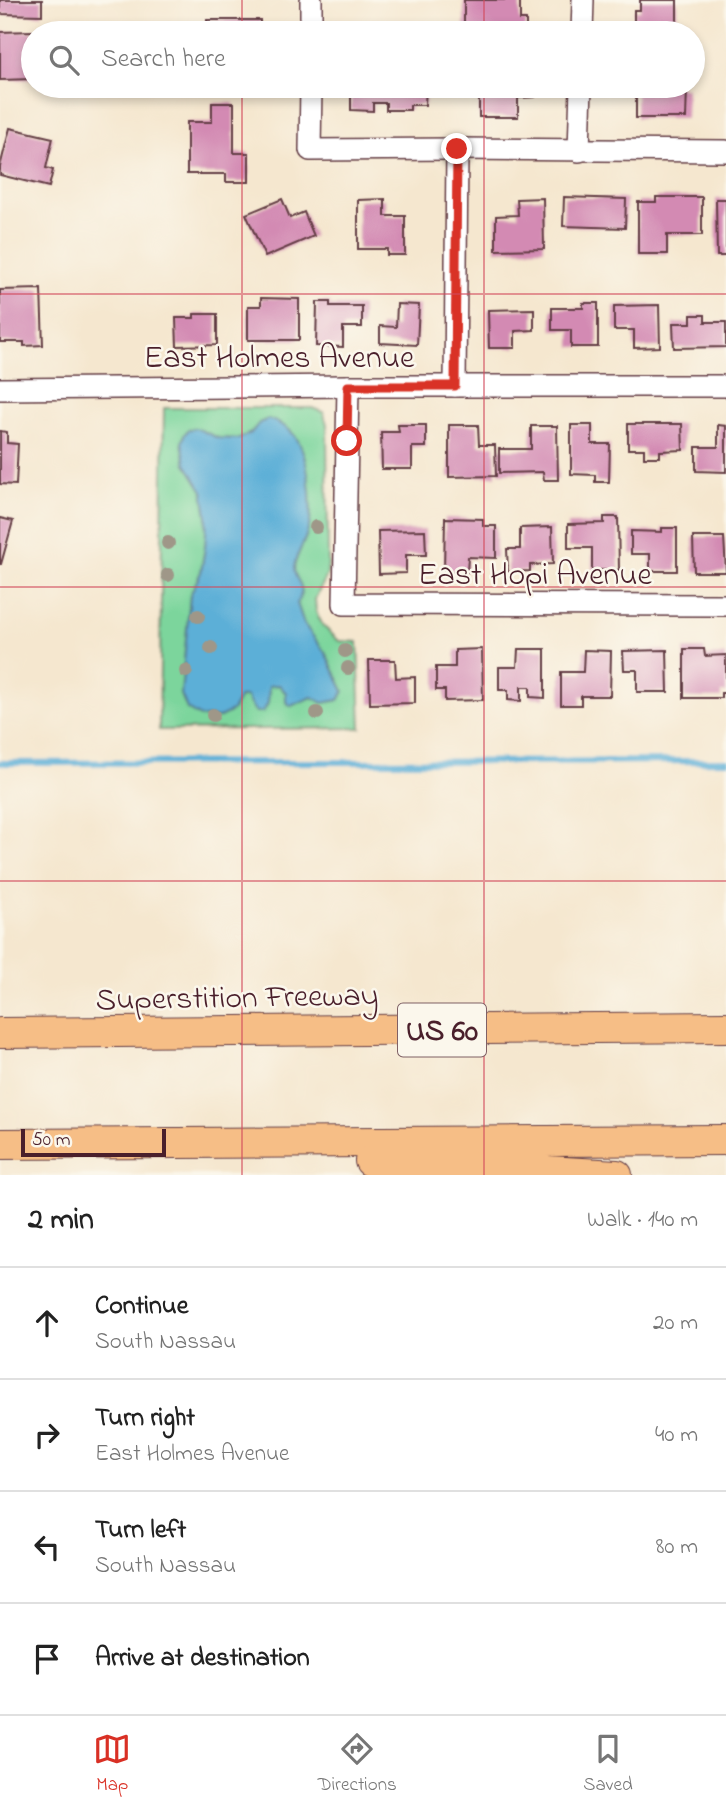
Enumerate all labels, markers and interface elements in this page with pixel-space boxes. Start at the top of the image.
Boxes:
search box [21,21,705,98]
icon: search [45,41,83,79]
text: Search here [101,41,226,79]
route end [441,133,472,164]
street label: East Holmes Avenue [144,336,415,383]
route start [331,425,362,456]
street label: East Hopi Avenue [418,553,653,600]
street label: Superstition Freeway [95,974,379,1025]
road number: US 60 [398,1004,486,1056]
scale bar [21,1126,166,1158]
text: 50 m [32,1127,71,1154]
text: 2 min [28,1199,94,1243]
text: Walk · 140 m [587,1204,698,1237]
text: Continue [95,1288,188,1326]
icon: ahead [28,1304,66,1342]
text: 20 m [653,1307,698,1340]
text: South Nassau [95,1326,236,1359]
text: Turn right [95,1400,195,1438]
icon: right [28,1416,66,1454]
text: 40 m [655,1419,698,1452]
text: East Holmes Avenue [95,1438,289,1471]
text: Turn left [95,1512,186,1550]
icon: left [28,1528,66,1566]
text: 80 m [656,1531,698,1564]
text: South Nassau [95,1550,236,1583]
icon: arrive [28,1640,66,1678]
text: Arrive at destination [95,1640,310,1678]
tab: Map [93,1730,131,1799]
tab: Directions [318,1730,397,1799]
tab: Saved [583,1730,633,1799]

